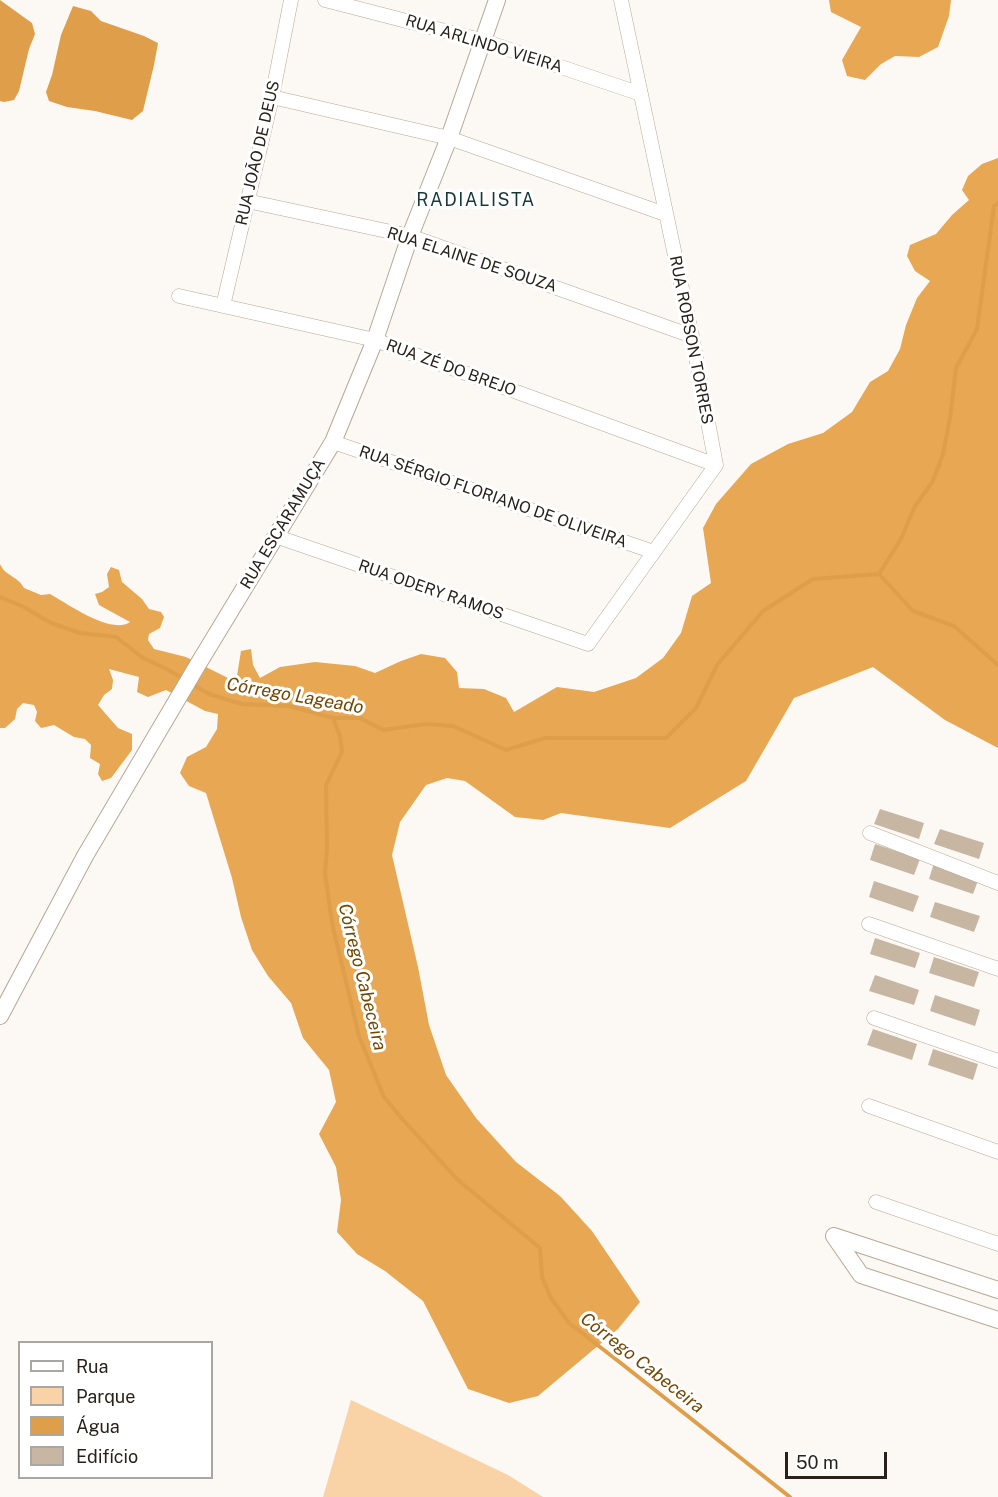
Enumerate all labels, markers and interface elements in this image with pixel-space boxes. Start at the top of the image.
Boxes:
street label: RUA ARLINDO VIEIRA [403,11,565,77]
street label: RUA JOÃO DE DEUS [232,79,284,227]
district label: RADIALISTA [416,189,536,211]
street label: RUA ELAINE DE SOUZA [385,223,559,297]
street label: RUA ROBSON TORRES [665,254,717,426]
street label: RUA ZÉ DO BREJO [383,336,519,400]
street label: RUA SÉRGIO FLORIANO DE OLIVEIRA [356,442,630,552]
street label: RUA ESCARAMUÇA [236,455,330,593]
street label: RUA ODERY RAMOS [356,556,506,624]
water label: Córrego Lageado [225,673,365,719]
water label: Córrego Cabeceira [333,901,391,1053]
water label: Córrego Cabeceira [576,1308,708,1418]
legend [18,1341,213,1479]
text: Rua [76,1356,108,1377]
text: Parque [76,1386,136,1407]
text: Água [76,1416,120,1437]
scale bar [788,1440,890,1478]
text: Edifício [76,1446,138,1467]
text: 50 m [796,1452,839,1473]

